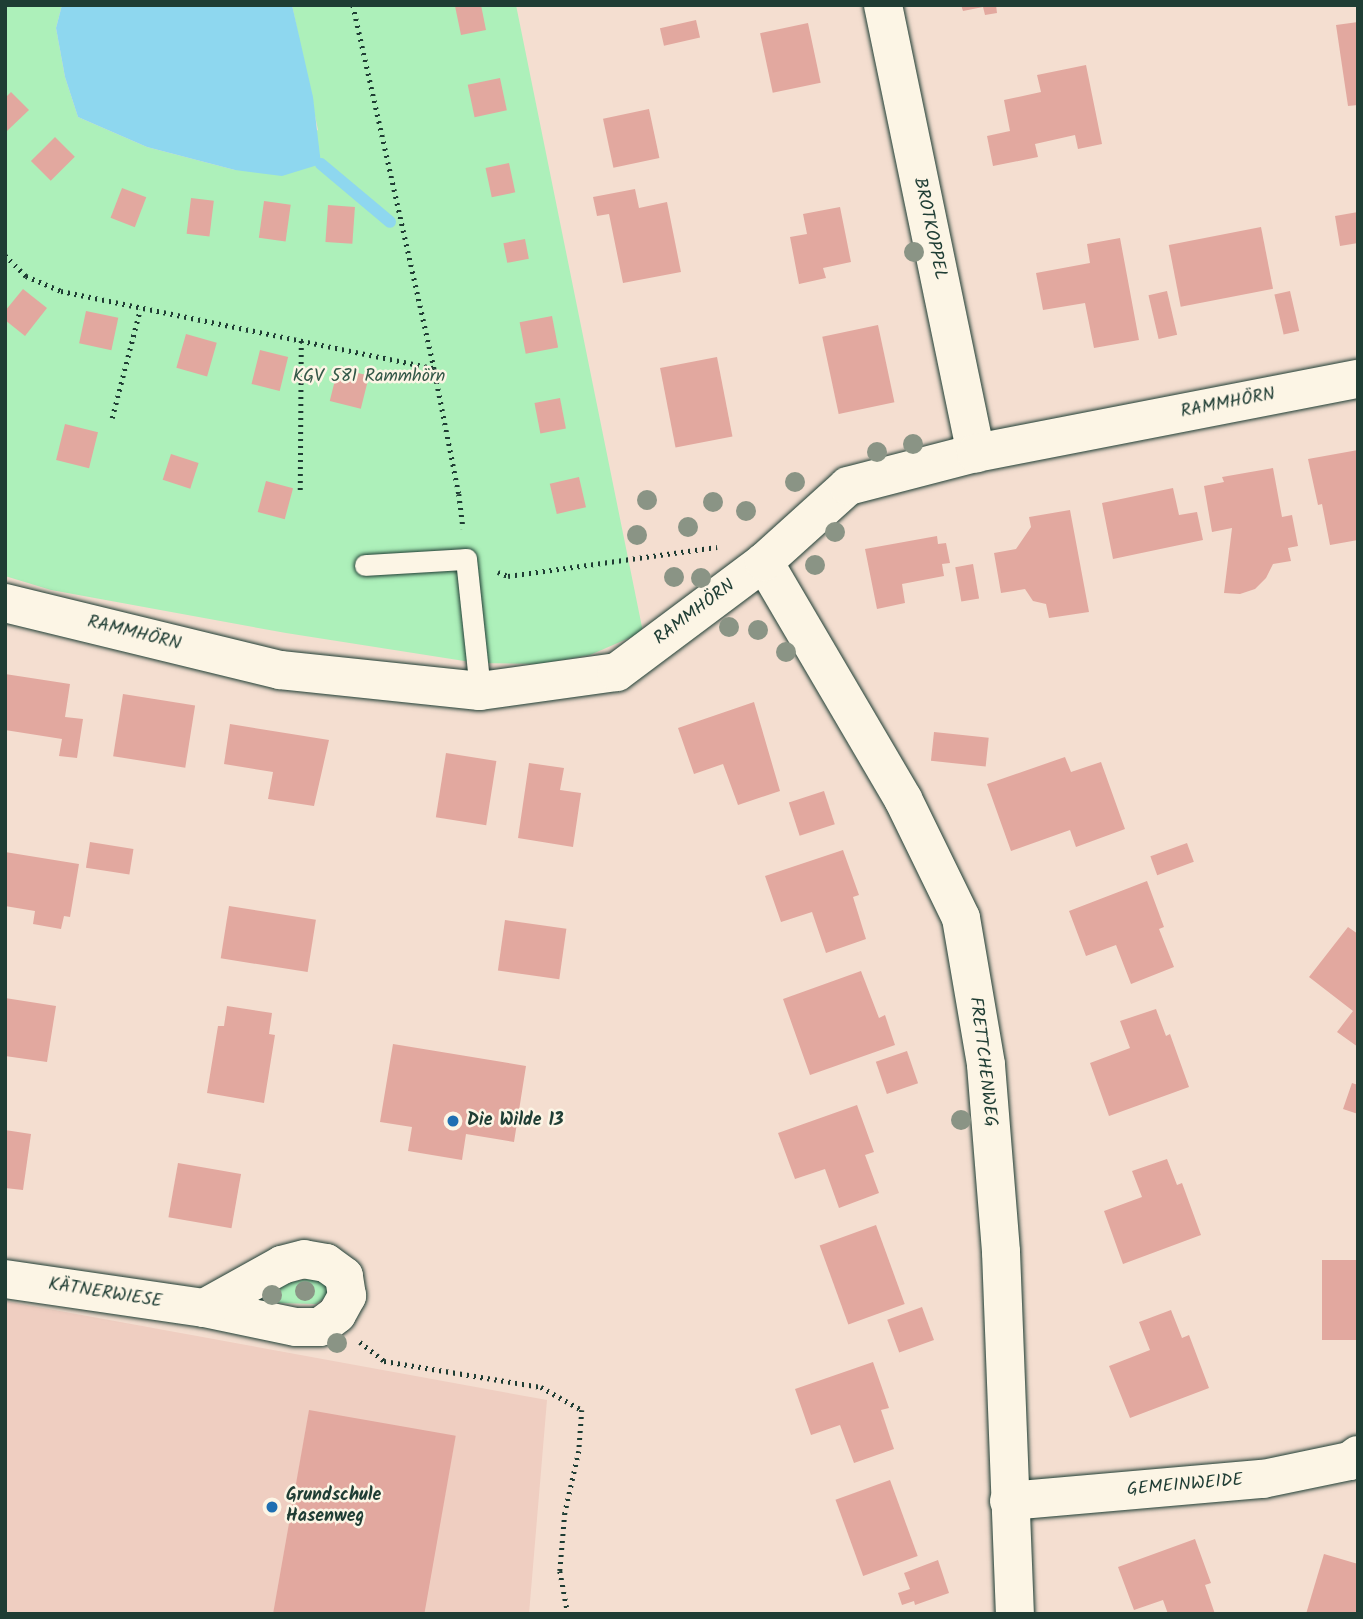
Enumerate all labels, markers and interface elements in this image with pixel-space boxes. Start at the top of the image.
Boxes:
street label: BROTKOPPEL [908,176,950,282]
park label: KGV 581 Rammhörn [293,366,445,388]
street label: RAMMHÖRN [1179,384,1277,424]
street label: RAMMHÖRN [650,576,740,650]
street label: RAMMHÖRN [85,612,183,656]
street label: FRETTCHENWEG [963,996,1001,1128]
place label: Die Wilde 13 [467,1110,564,1132]
marker: Die Wilde 13 [445,1113,461,1129]
street label: KÄTNERWIESE [47,1274,163,1314]
street label: GEMEINWEIDE [1126,1470,1244,1502]
place label: Grundschule Hasenweg [286,1486,381,1528]
marker: Grundschule Hasenweg [264,1499,280,1515]

